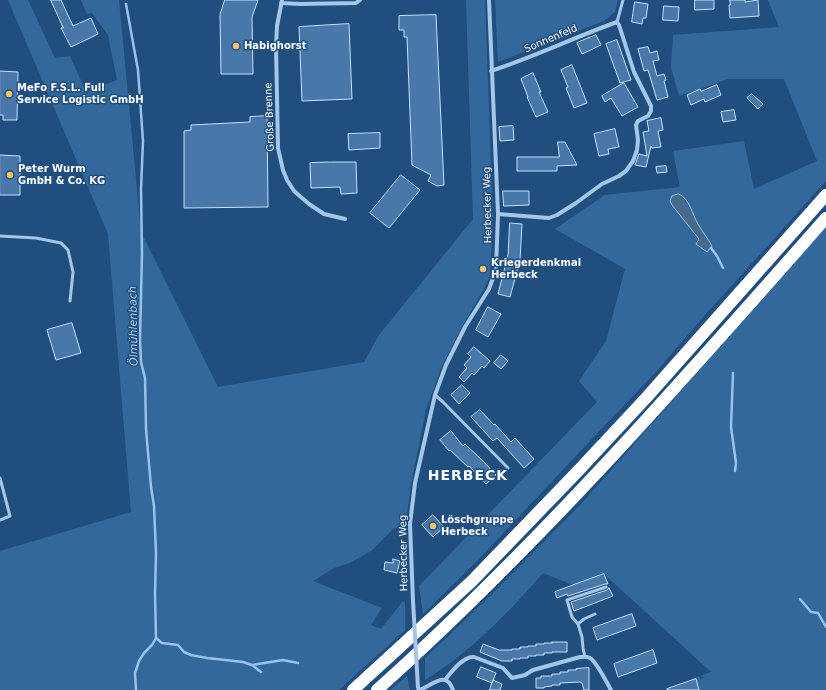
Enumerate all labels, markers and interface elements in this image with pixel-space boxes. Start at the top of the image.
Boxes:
street label: Sonnenfeld [523,22,579,56]
place label: Habighorst [244,40,307,52]
marker: Habighorst [231,41,241,51]
place label: MeFo F.S.L. Full Service Logistic GmbH [17,82,144,106]
street label: Große Brenne [263,82,277,152]
marker: MeFo F.S.L. Full Service Logistic GmbH [4,89,14,99]
place label: Peter Wurm GmbH & Co. KG [18,163,105,186]
street label: Herbecker Weg [481,167,495,243]
marker: Peter Wurm GmbH & Co. KG [5,170,15,180]
place label: Kriegerdenkmal Herbeck [491,257,581,280]
marker: Kriegerdenkmal Herbeck [478,264,488,274]
water label: Ölmühlenbach [127,286,141,366]
district label: HERBECK [428,468,508,484]
place label: Löschgruppe Herbeck [441,514,514,538]
street label: Herbecker Weg [397,515,411,591]
marker: Löschgruppe Herbeck [428,521,438,531]

